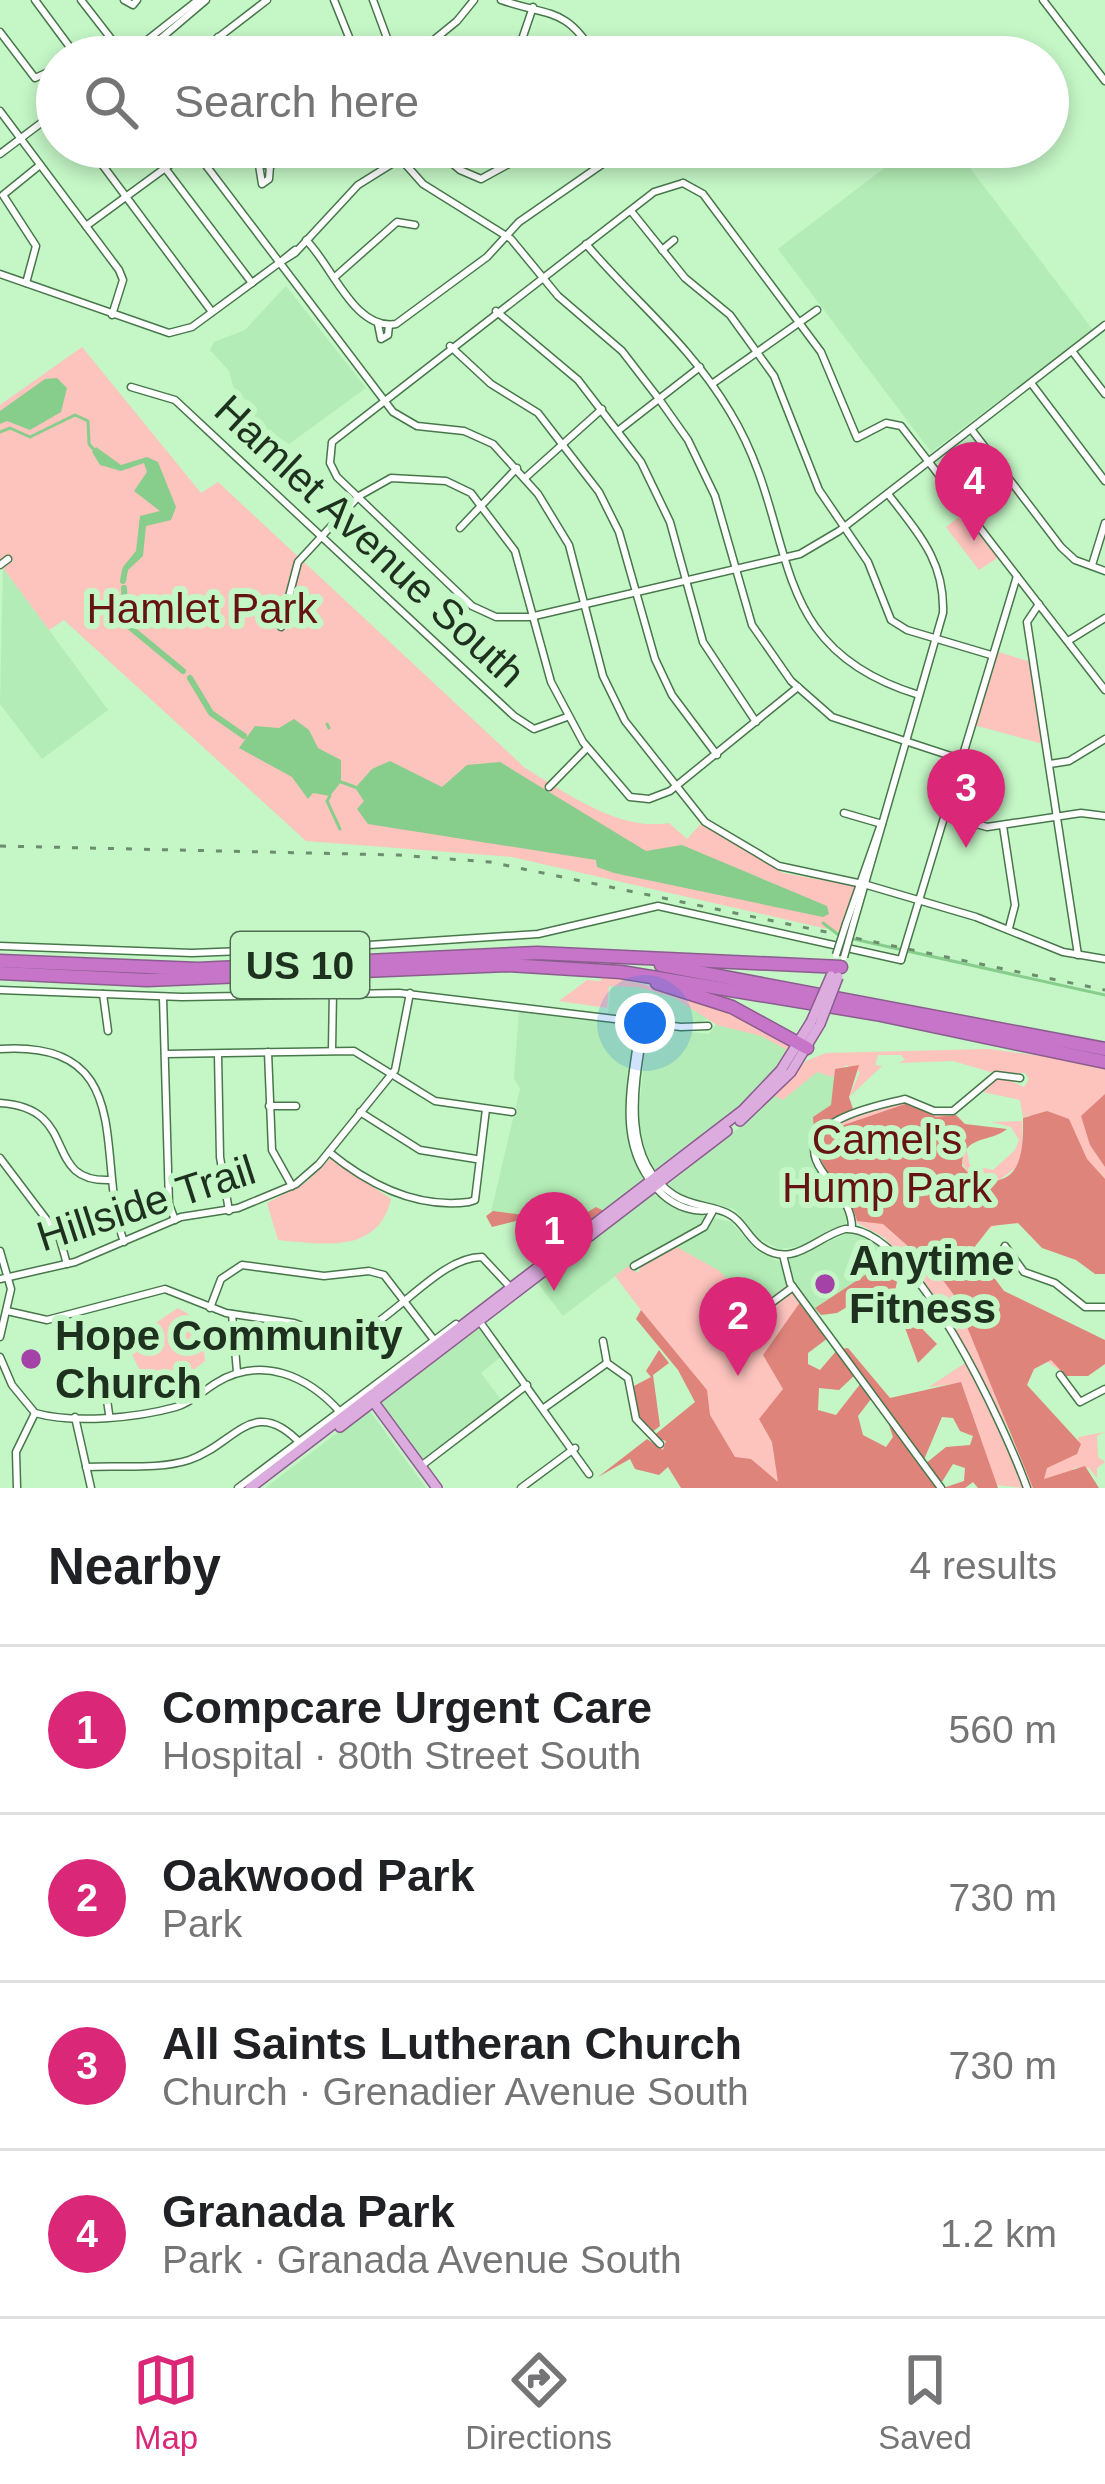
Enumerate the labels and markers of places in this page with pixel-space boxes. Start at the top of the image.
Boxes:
pin: 4 [935,442,1013,541]
pin: 3 [927,749,1005,848]
pin: 1 [515,1192,593,1291]
place label: Anytime Fitness [849,1237,1015,1332]
marker: Anytime Fitness [812,1271,838,1297]
pin: 2 [699,1277,777,1376]
place label: Hope Community Church [55,1312,403,1407]
marker: Hope Community Church [18,1346,44,1372]

